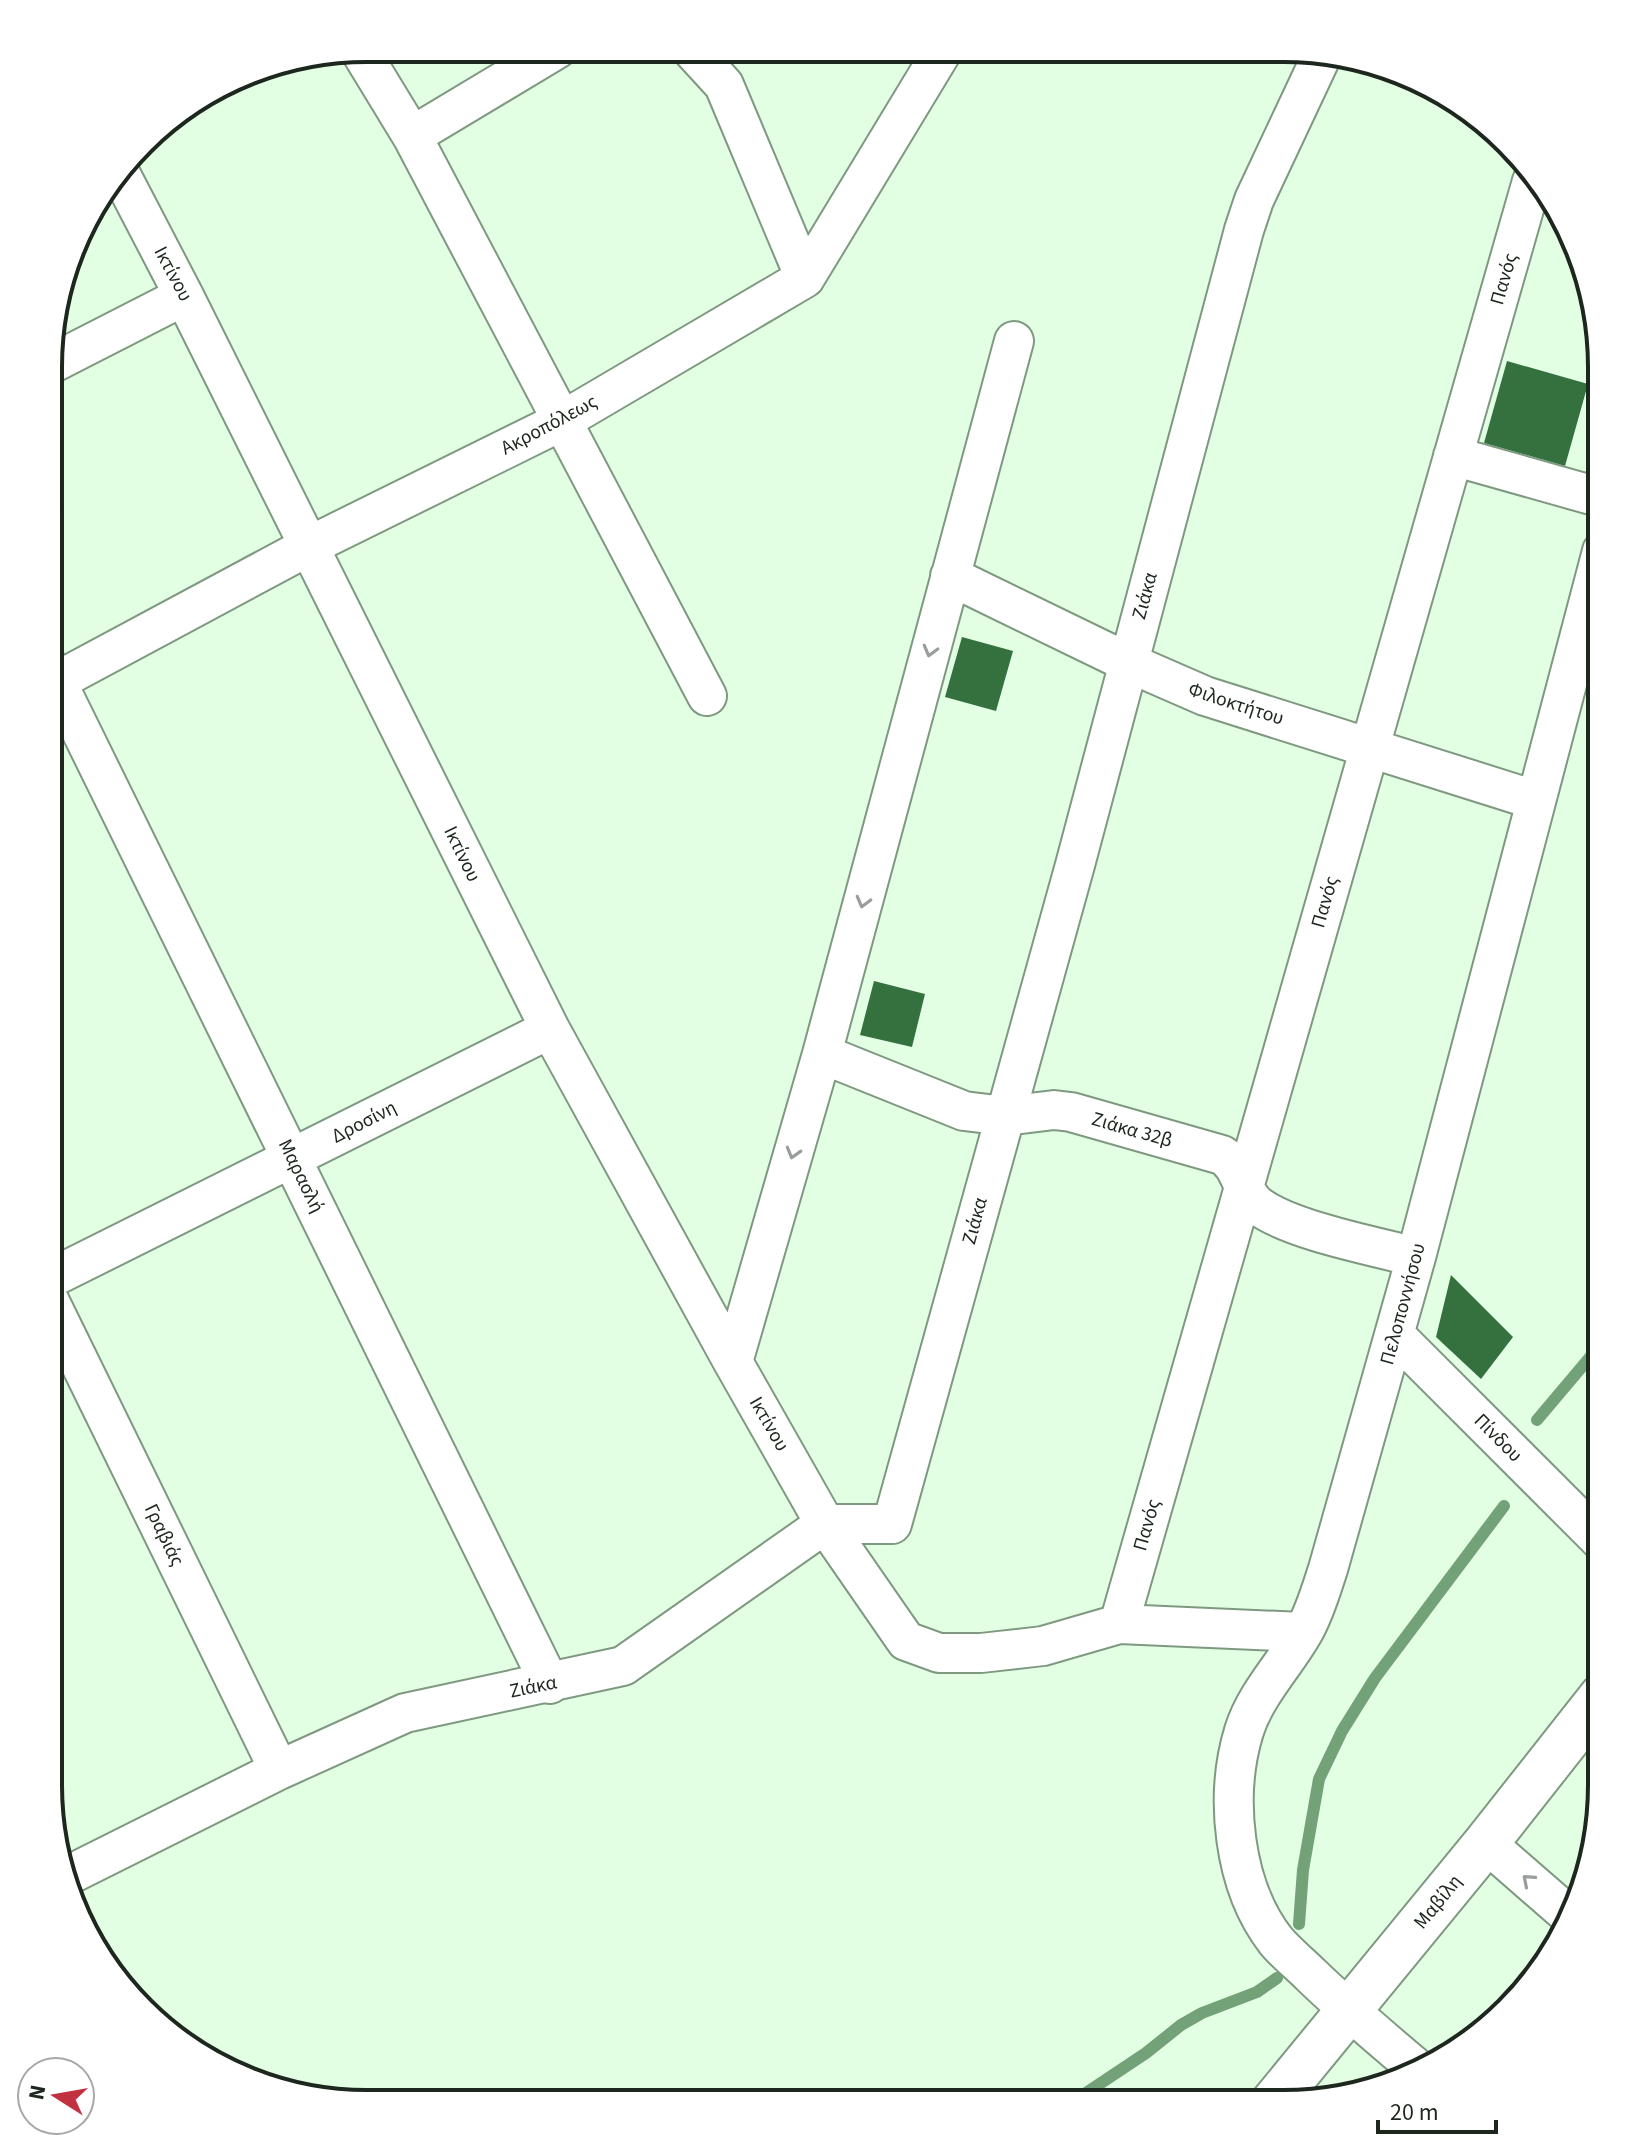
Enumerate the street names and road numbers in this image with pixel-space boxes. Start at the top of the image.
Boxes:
street label: Ικτίνου [147,241,199,307]
street label: Πανός [1483,250,1525,308]
street label: Ακροπόλεως [496,388,602,462]
street label: Ζιάκα [1125,569,1165,623]
street label: Φιλοκτήτου [1185,675,1287,733]
street label: Ικτίνου [437,821,487,887]
street label: Πανός [1304,873,1346,931]
street label: Δροσίνη [327,1094,401,1150]
street label: Ζιάκα 32β [1088,1105,1176,1155]
street label: Μαρασλή [271,1134,331,1218]
street label: Ζιάκα [955,1194,995,1248]
street label: Πελοποννήσου [1373,1240,1433,1368]
street label: Ικτίνου [742,1391,796,1457]
street label: Πίνδου [1467,1407,1529,1469]
street label: Πανός [1126,1496,1168,1554]
street label: Γραβιάς [137,1499,191,1571]
street label: Ζιάκα [507,1668,559,1706]
street label: Μαβίλη [1407,1869,1469,1935]

